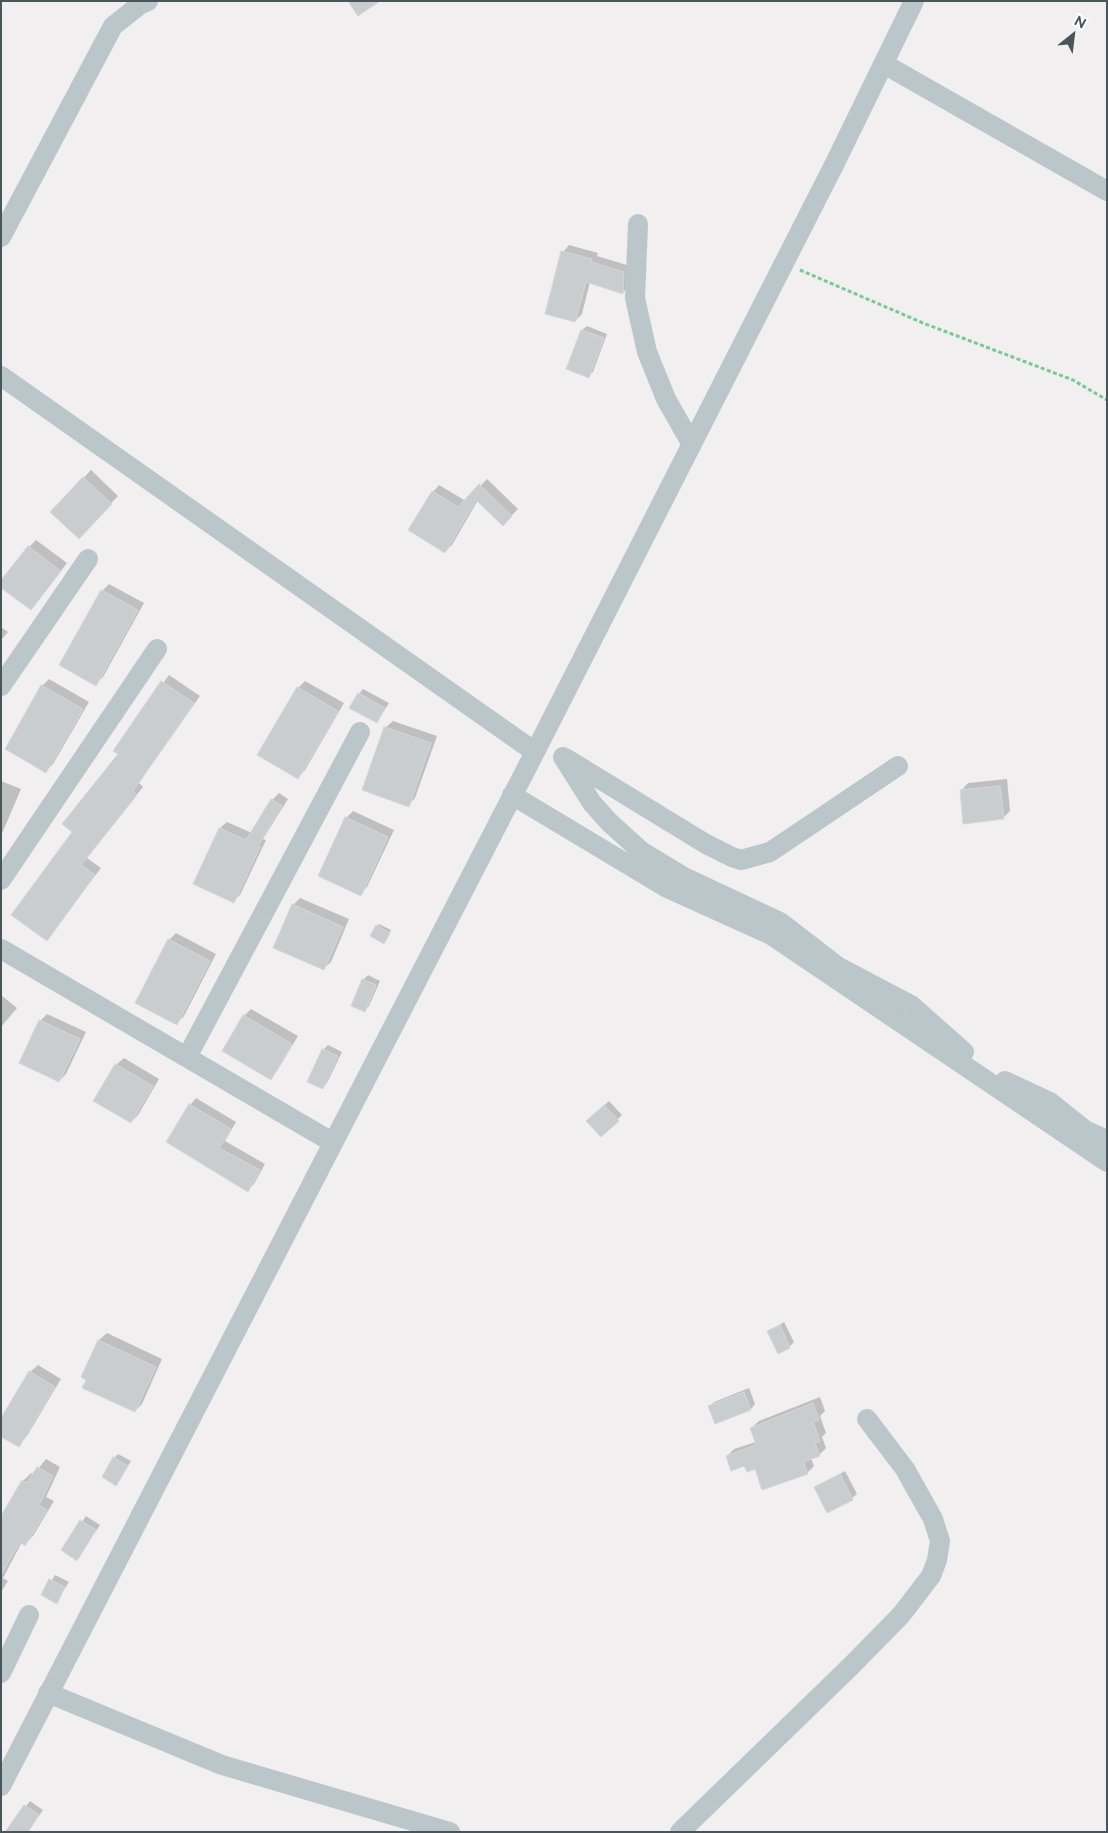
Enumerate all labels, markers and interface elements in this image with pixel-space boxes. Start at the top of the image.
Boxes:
north arrow [1048,10,1098,60]
text: N [1072,12,1089,31]

